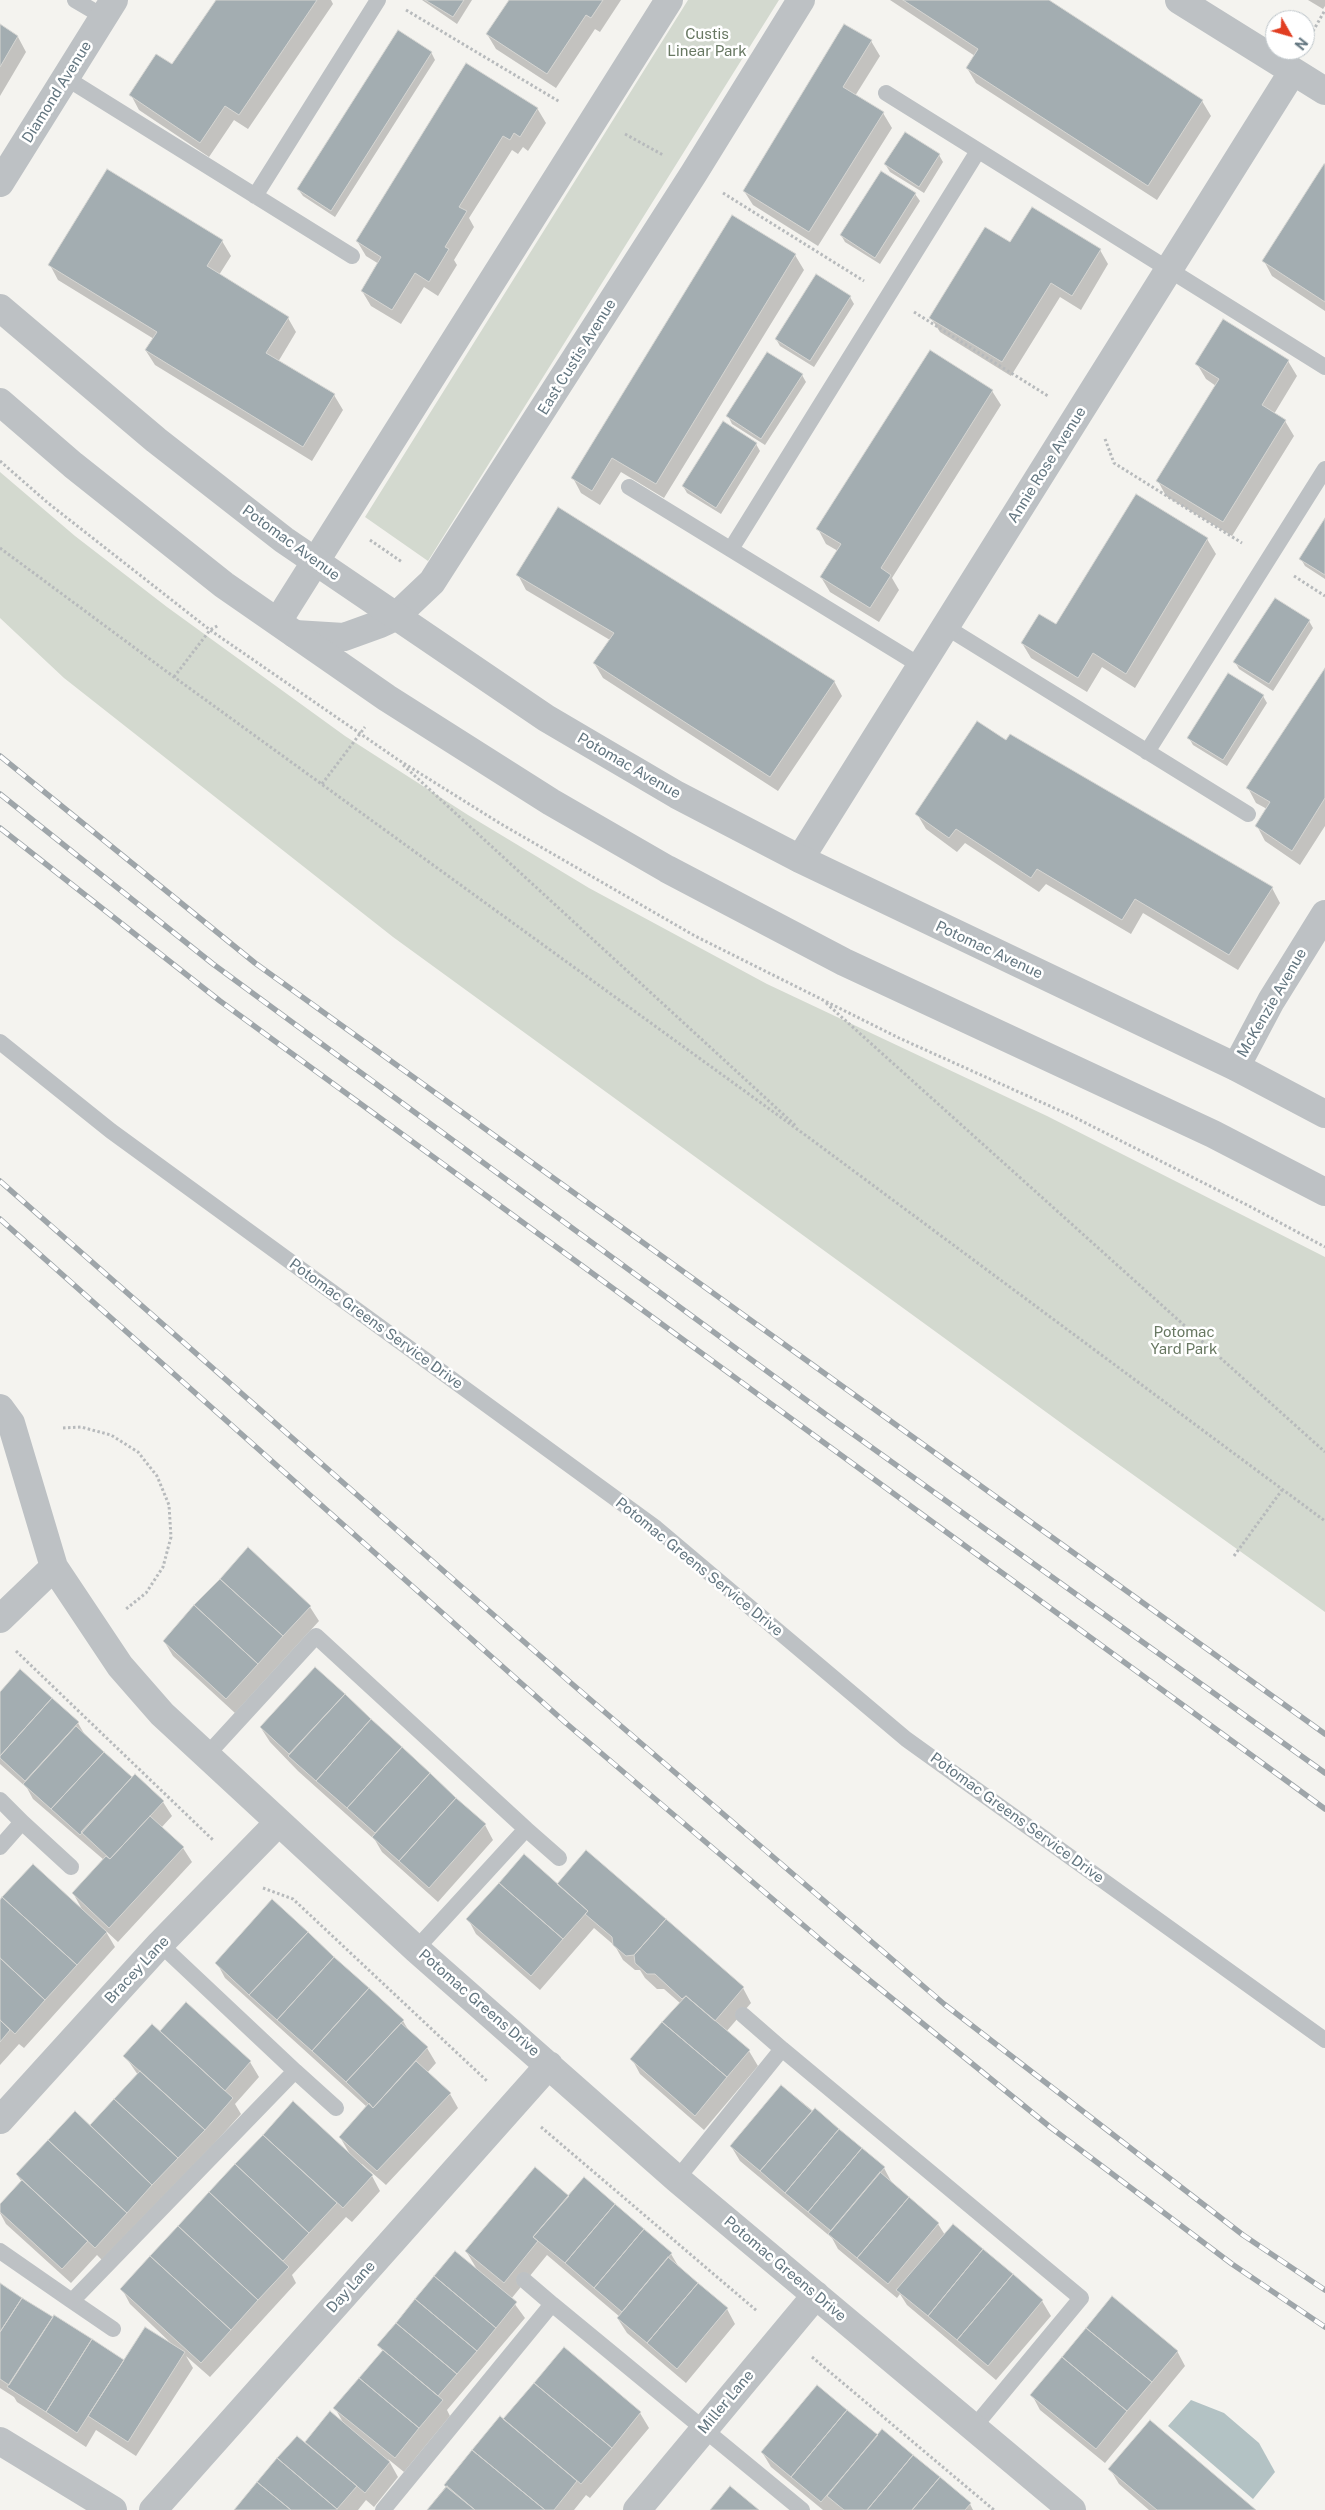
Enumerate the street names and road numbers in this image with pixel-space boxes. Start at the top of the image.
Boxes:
street label: Diamond Avenue [18,38,96,146]
street label: East Custis Avenue [534,296,620,418]
street label: Annie Rose Avenue [1004,404,1090,526]
street label: Potomac Avenue [239,502,343,584]
street label: Potomac Avenue [574,729,684,803]
street label: Potomac Avenue [933,917,1045,983]
street label: McKenzie Avenue [1234,945,1310,1061]
street label: Potomac Greens Service Drive [286,1255,466,1393]
street label: Potomac Greens Service Drive [612,1494,786,1640]
street label: Potomac Greens Service Drive [927,1749,1107,1887]
street label: Bracey Lane [101,1932,173,2008]
street label: Potomac Greens Drive [415,1946,543,2060]
street label: Potomac Greens Drive [720,2213,850,2325]
street label: Day Lane [323,2257,379,2317]
street label: Miller Lane [694,2367,758,2437]

